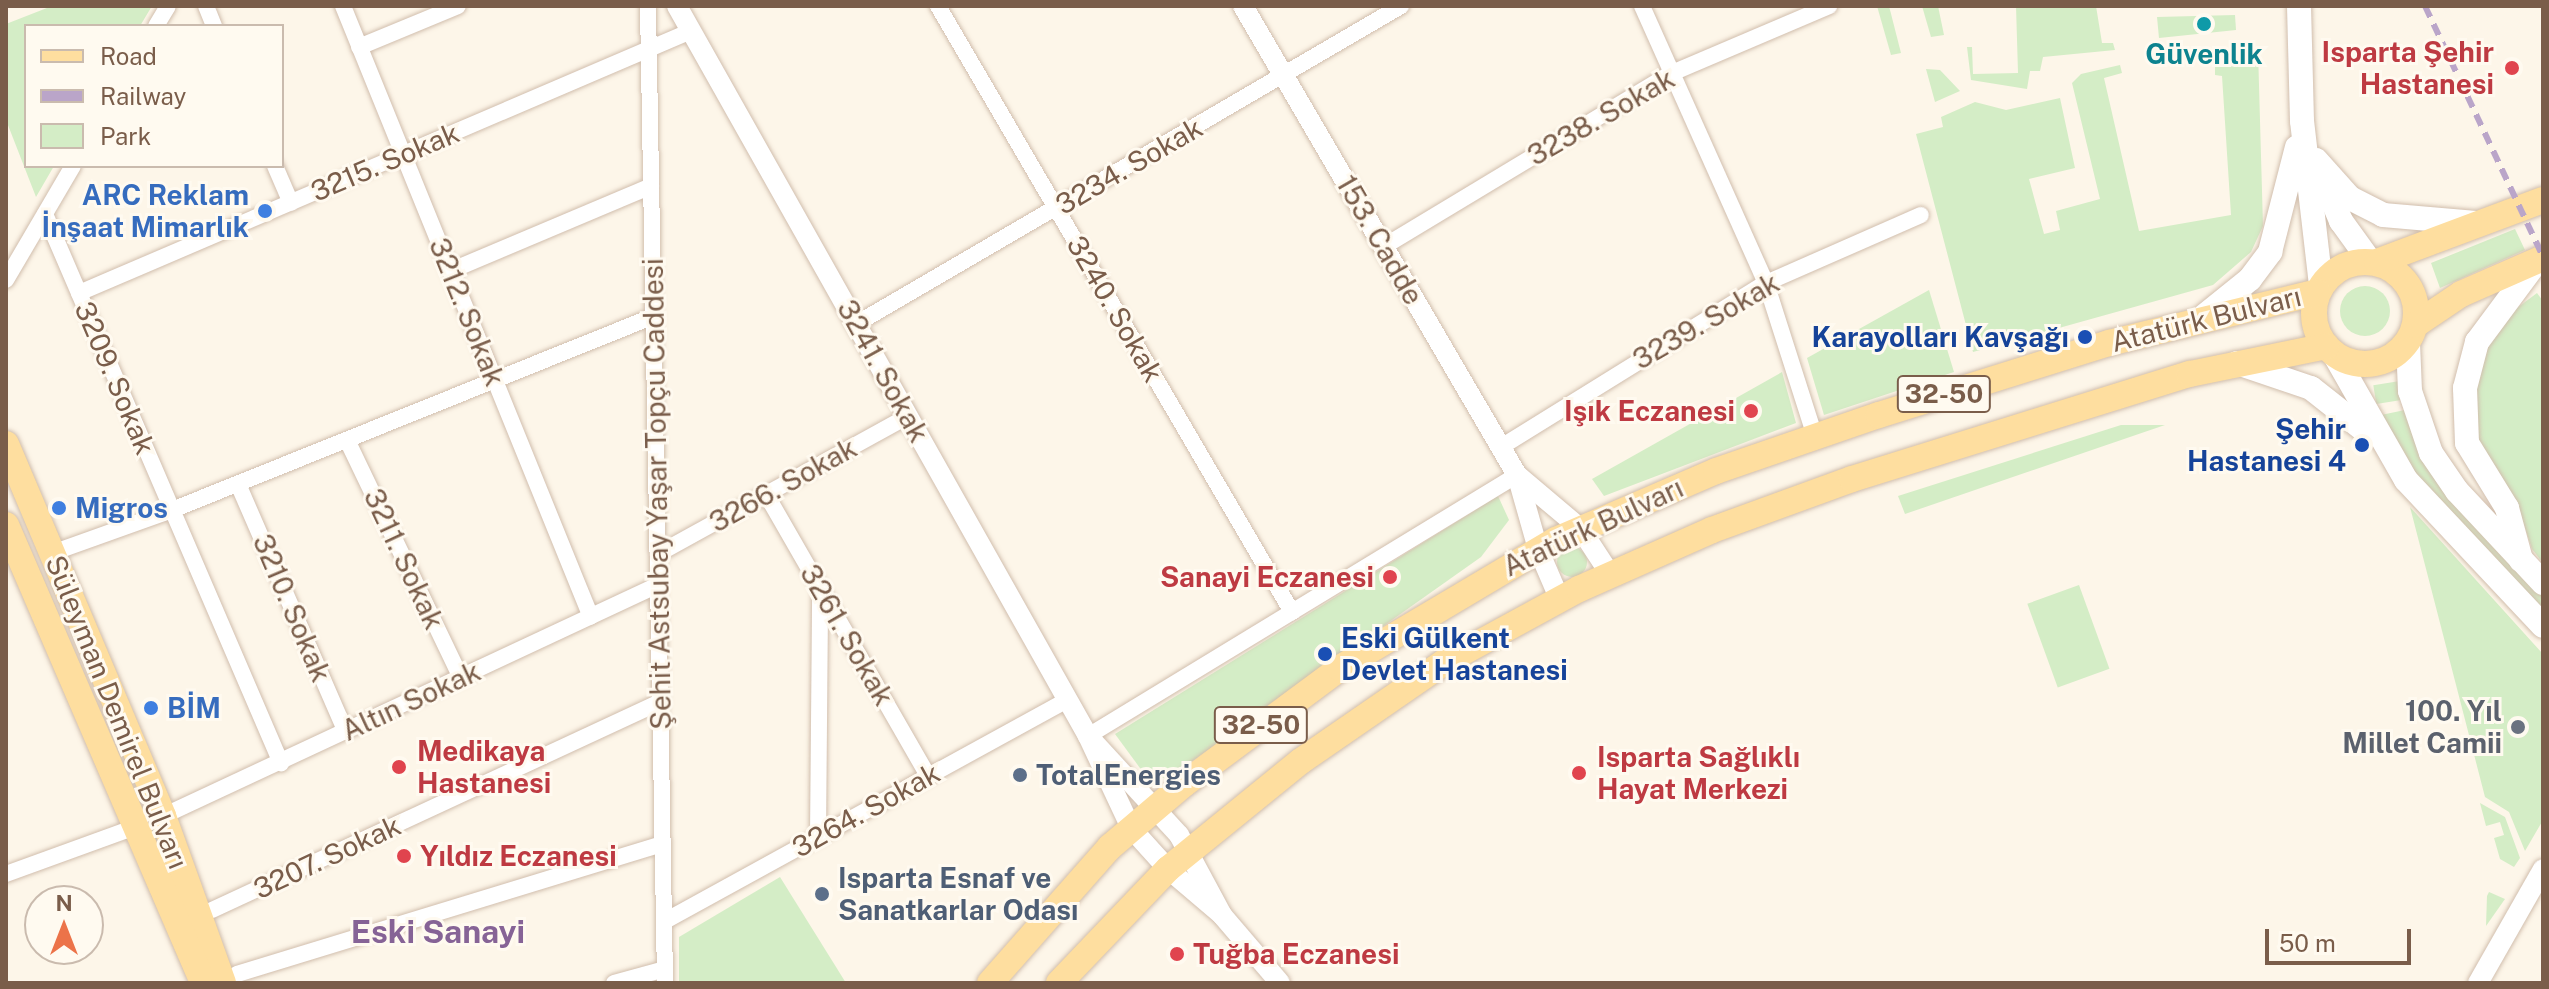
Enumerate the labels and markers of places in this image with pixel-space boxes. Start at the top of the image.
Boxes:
marker: Güvenlik [2195,15,2213,33]
place label: Isparta Şehir Hastanesi [2322,35,2494,101]
place label: Güvenlik [2145,37,2263,71]
marker: Isparta Şehir Hastanesi [2501,57,2523,79]
place label: ARC Reklam İnşaat Mimarlık [42,178,249,244]
marker: ARC Reklam İnşaat Mimarlık [256,202,274,220]
place label: Karayolları Kavşağı [1811,320,2069,354]
marker: Karayolları Kavşağı [2076,328,2094,346]
place label: Işık Eczanesi [1564,394,1735,428]
marker: Işık Eczanesi [1742,402,1760,420]
place label: Şehir Hastanesi 4 [2187,412,2346,478]
marker: Şehir Hastanesi 4 [2353,436,2371,454]
place label: Migros [75,491,168,525]
marker: Migros [50,499,68,517]
place label: Sanayi Eczanesi [1160,560,1374,594]
marker: Sanayi Eczanesi [1381,568,1399,586]
place label: Eski Gülkent Devlet Hastanesi [1341,621,1568,687]
marker: Eski Gülkent Devlet Hastanesi [1316,645,1334,663]
place label: BİM [167,691,221,725]
place label: 100. Yıl Millet Camii [2342,694,2502,760]
marker: BİM [142,699,160,717]
marker: 100. Yıl Millet Camii [2509,718,2527,736]
place label: Medikaya Hastanesi [417,734,551,800]
place label: Isparta Sağlıklı Hayat Merkezi [1597,740,1800,806]
marker: Medikaya Hastanesi [388,756,410,778]
place label: TotalEnergies [1036,758,1221,792]
marker: Isparta Sağlıklı Hayat Merkezi [1568,762,1590,784]
marker: TotalEnergies [1011,766,1029,784]
place label: Yıldız Eczanesi [420,839,617,873]
marker: Yıldız Eczanesi [395,847,413,865]
place label: Isparta Esnaf ve Sanatkarlar Odası [838,861,1078,927]
marker: Isparta Esnaf ve Sanatkarlar Odası [813,885,831,903]
place label: Tuğba Eczanesi [1193,937,1399,971]
marker: Tuğba Eczanesi [1168,945,1186,963]

